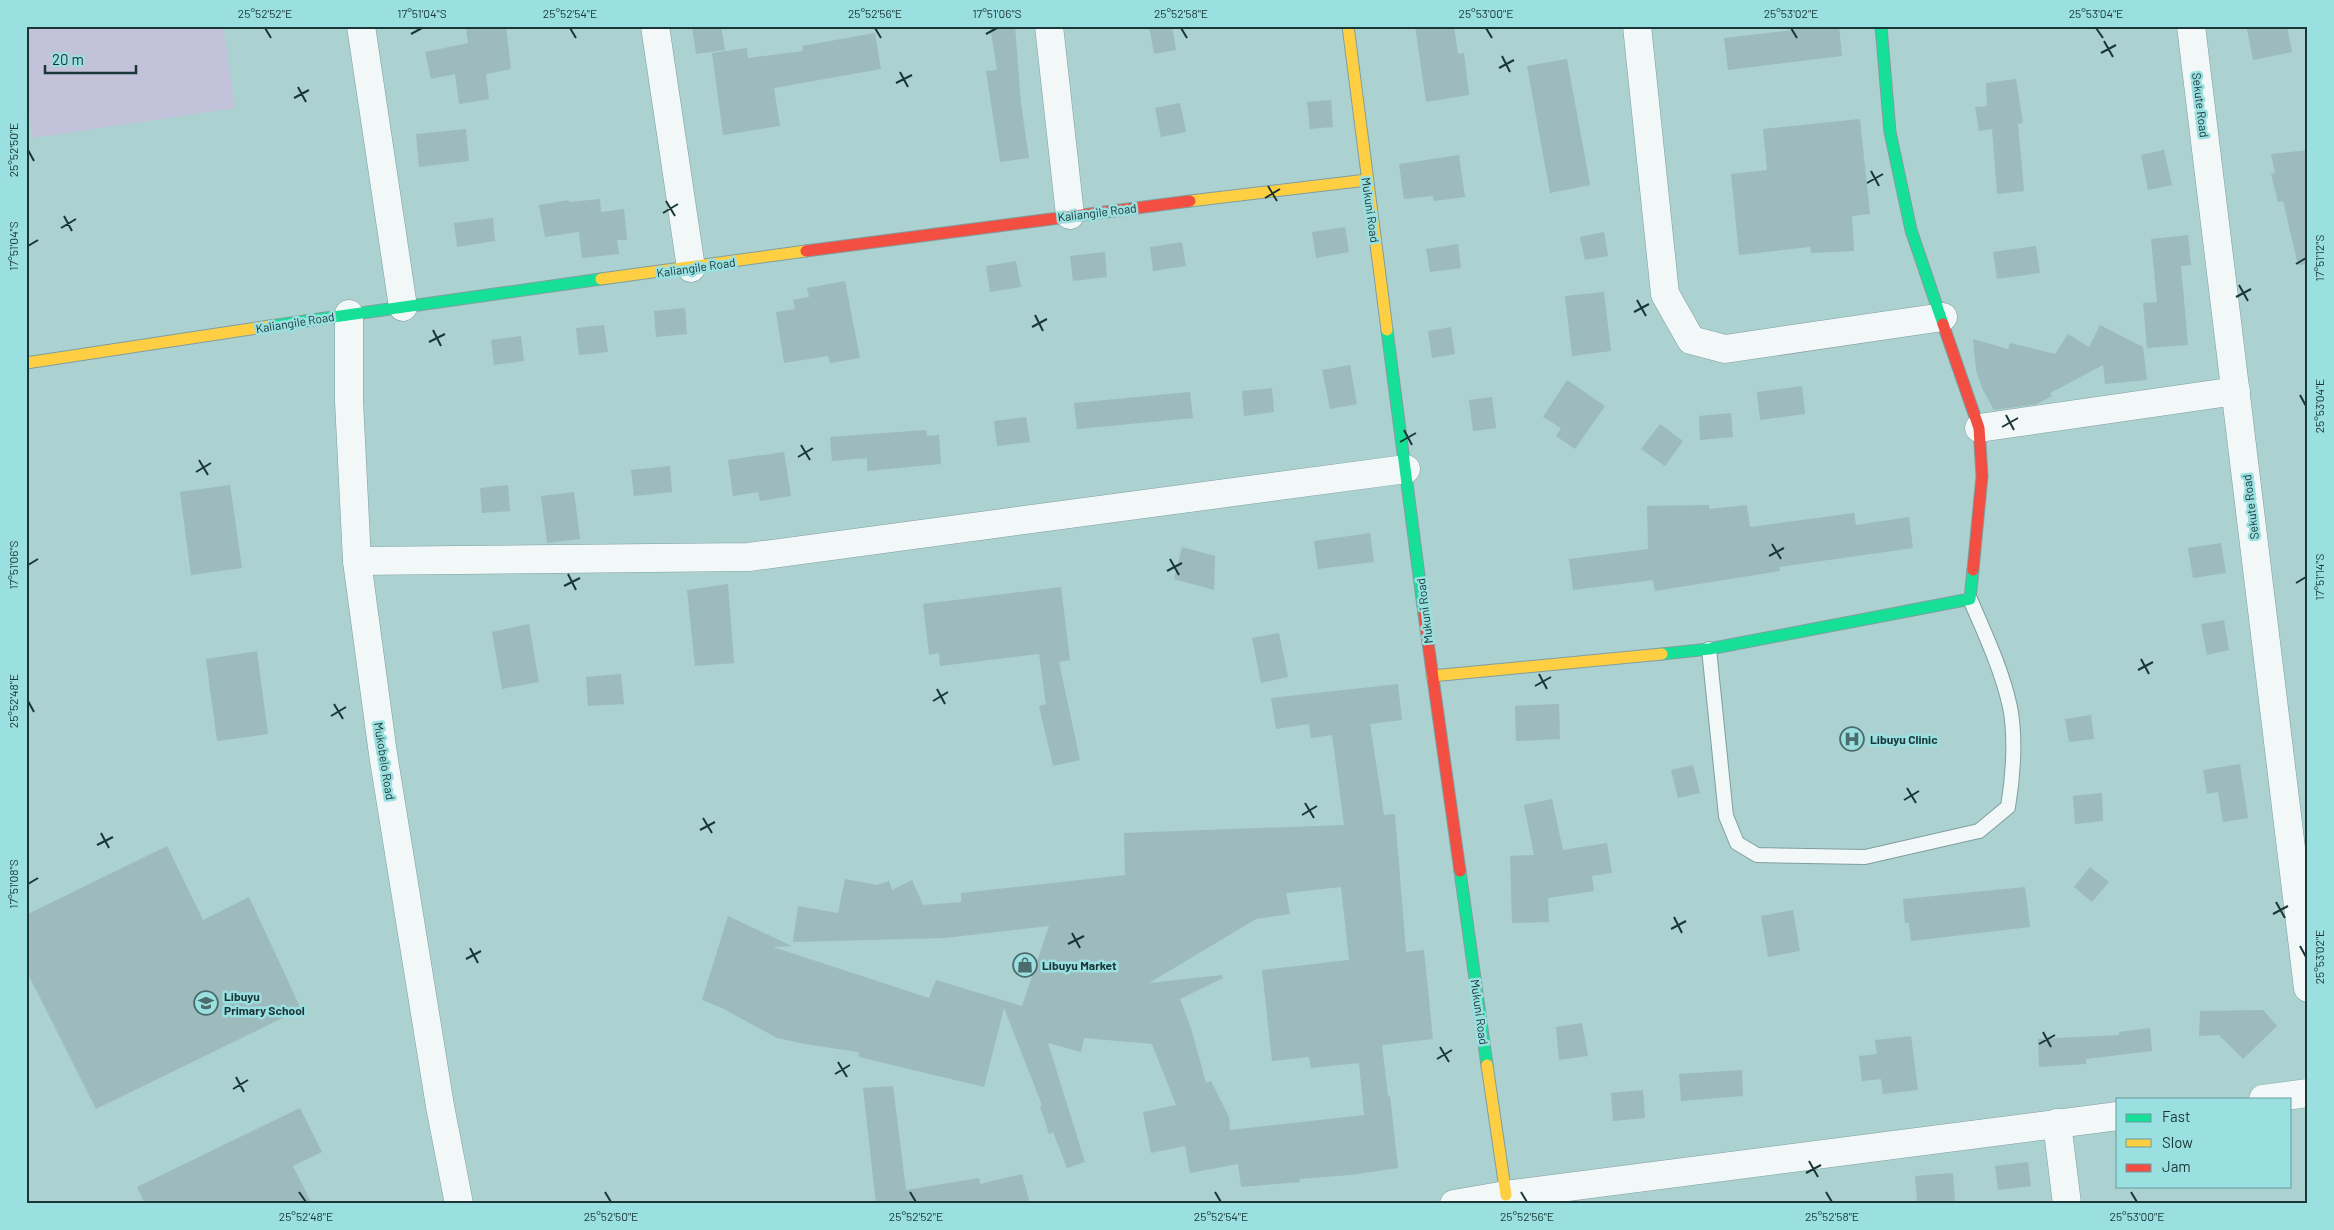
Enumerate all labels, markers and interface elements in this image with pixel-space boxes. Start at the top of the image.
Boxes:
text: 25°52'52"E [238,6,292,20]
text: 17°51'04"S [397,6,447,20]
text: 25°52'54"E [543,6,597,20]
text: 25°52'56"E [848,6,902,20]
text: 17°51'06"S [972,6,1022,20]
text: 25°52'58"E [1154,6,1208,20]
text: 25°53'00"E [1458,6,1514,20]
text: 25°53'02"E [1764,6,1818,20]
text: 25°53'04"E [2069,6,2123,20]
scale bar [45,42,136,74]
text: 20 m [52,50,84,68]
street label: Sekute Road [2190,72,2212,138]
text: 25°52'50"E [6,123,20,177]
street label: Mukuni Road [1359,176,1383,244]
street label: Kaliangile Road [1057,200,1137,224]
text: 17°51'04"S [6,221,20,271]
text: 17°51'12"S [2312,235,2326,281]
street label: Kaliangile Road [656,255,736,279]
street label: Kaliangile Road [255,309,335,335]
text: 25°53'04"E [2312,379,2326,433]
street label: Sekute Road [2239,474,2261,540]
text: 17°51'06"S [6,540,20,590]
text: 17°51'14"S [2312,554,2326,600]
street label: Mukuni Road [1413,577,1435,645]
text: 25°52'48"E [6,674,20,728]
street label: Mukobelo Road [372,721,398,801]
hospital icon: Libuyu Clinic [1839,726,1865,752]
place label: Libuyu Clinic [1870,732,1938,746]
text: 17°51'08"S [6,859,20,909]
text: 25°53'02"E [2312,930,2326,984]
shop icon: Libuyu Market [1012,952,1038,978]
place label: Libuyu Market [1042,958,1117,972]
street label: Mukuni Road [1468,978,1492,1046]
place label: Libuyu Primary School [224,989,305,1017]
school or university icon: Libuyu Primary School [193,990,219,1016]
legend [2116,1098,2292,1188]
text: Fast [2162,1107,2190,1125]
text: Slow [2162,1133,2193,1151]
text: Jam [2162,1157,2191,1175]
text: 25°52'48"E [279,1209,333,1223]
text: 25°52'50"E [584,1209,638,1223]
text: 25°52'52"E [889,1209,943,1223]
text: 25°52'54"E [1194,1209,1248,1223]
text: 25°52'56"E [1500,1209,1554,1223]
text: 25°52'58"E [1805,1209,1859,1223]
text: 25°53'00"E [2109,1209,2165,1223]

